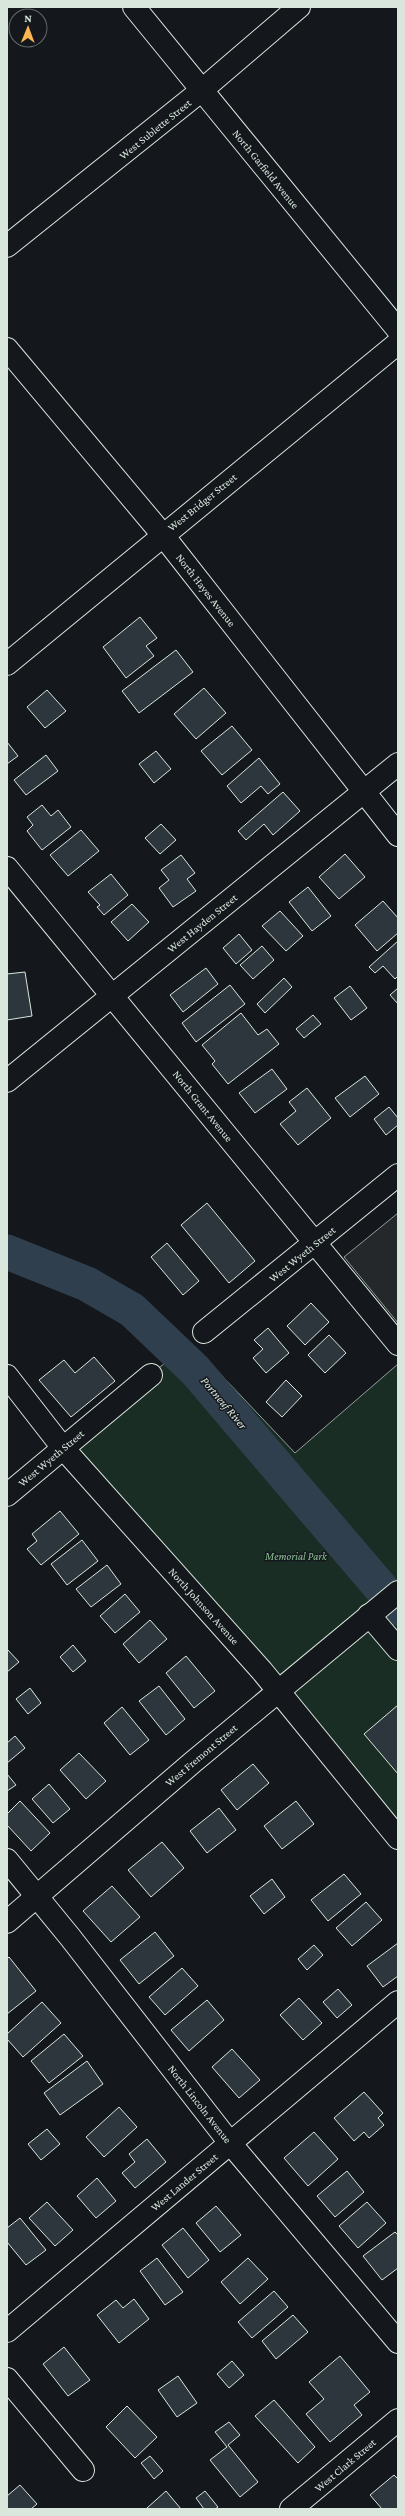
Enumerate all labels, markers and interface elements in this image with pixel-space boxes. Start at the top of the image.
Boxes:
north arrow [8,8,48,48]
text: N [24,12,33,24]
street label: West Sublette Street [117,96,194,162]
street label: North Garfield Avenue [231,127,302,211]
street label: West Bridger Street [165,470,240,534]
street label: North Hayes Avenue [173,551,238,629]
street label: West Hayden Street [165,891,240,956]
street label: North Grant Avenue [171,1068,235,1144]
street label: West Wyeth Street [267,1223,338,1285]
water label: Portneuf River [198,1374,250,1433]
street label: West Wyeth Street [16,1427,87,1490]
park label: Memorial Park [264,1550,328,1562]
street label: North Johnson Avenue [166,1565,242,1648]
street label: West Fremont Street [163,1721,240,1789]
street label: North Lincoln Avenue [166,2063,234,2146]
street label: West Lander Street [148,2150,220,2213]
street label: West Clark Street [312,2436,378,2494]

